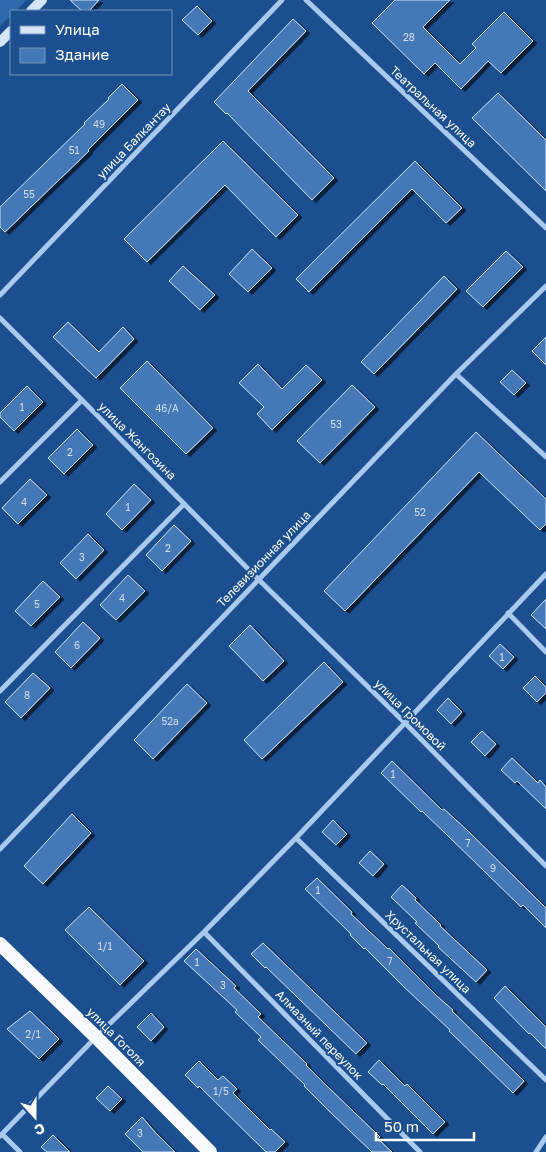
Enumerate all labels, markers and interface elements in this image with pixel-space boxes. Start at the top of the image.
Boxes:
legend [10,10,172,75]
text: Улица [55,20,100,38]
house number: 28 [403,31,415,43]
text: Здание [55,45,109,63]
street label: Театральная улица [387,63,480,150]
street label: улица Балкантау [94,99,174,182]
house number: 49 [93,118,105,130]
house number: 51 [69,144,79,156]
house number: 55 [23,188,35,200]
street label: улица Жангозина [95,399,179,483]
house number: 1 [20,401,25,413]
house number: 46/А [155,402,179,414]
house number: 53 [330,418,342,430]
house number: 2 [67,446,73,458]
house number: 4 [21,496,27,508]
house number: 1 [126,501,131,513]
house number: 52 [414,506,426,518]
street label: Телевизионная улица [214,507,314,610]
house number: 2 [165,542,171,554]
house number: 3 [79,551,85,563]
house number: 4 [119,592,125,604]
house number: 5 [34,598,40,610]
house number: 6 [74,639,80,651]
house number: 1 [500,651,505,663]
street label: улица Громовой [371,676,449,754]
house number: 8 [24,689,30,701]
house number: 52а [161,715,179,727]
house number: 1 [391,768,396,780]
house number: 7 [465,837,471,849]
house number: 9 [490,862,496,874]
house number: 1 [316,884,321,896]
street label: Хрустальная улица [383,907,474,996]
house number: 1/1 [98,940,112,952]
house number: 7 [387,955,393,967]
house number: 1 [195,956,200,968]
house number: 3 [220,979,226,991]
street label: Алмазный переулок [273,987,366,1083]
street label: улица Гоголя [84,1004,149,1069]
house number: 2/1 [25,1028,41,1040]
house number: 1/5 [213,1085,229,1097]
north arrow [10,1092,60,1142]
scale bar [376,1110,474,1142]
text: 50 m [384,1117,419,1135]
text: С [32,1120,48,1139]
house number: 3 [137,1127,143,1139]

